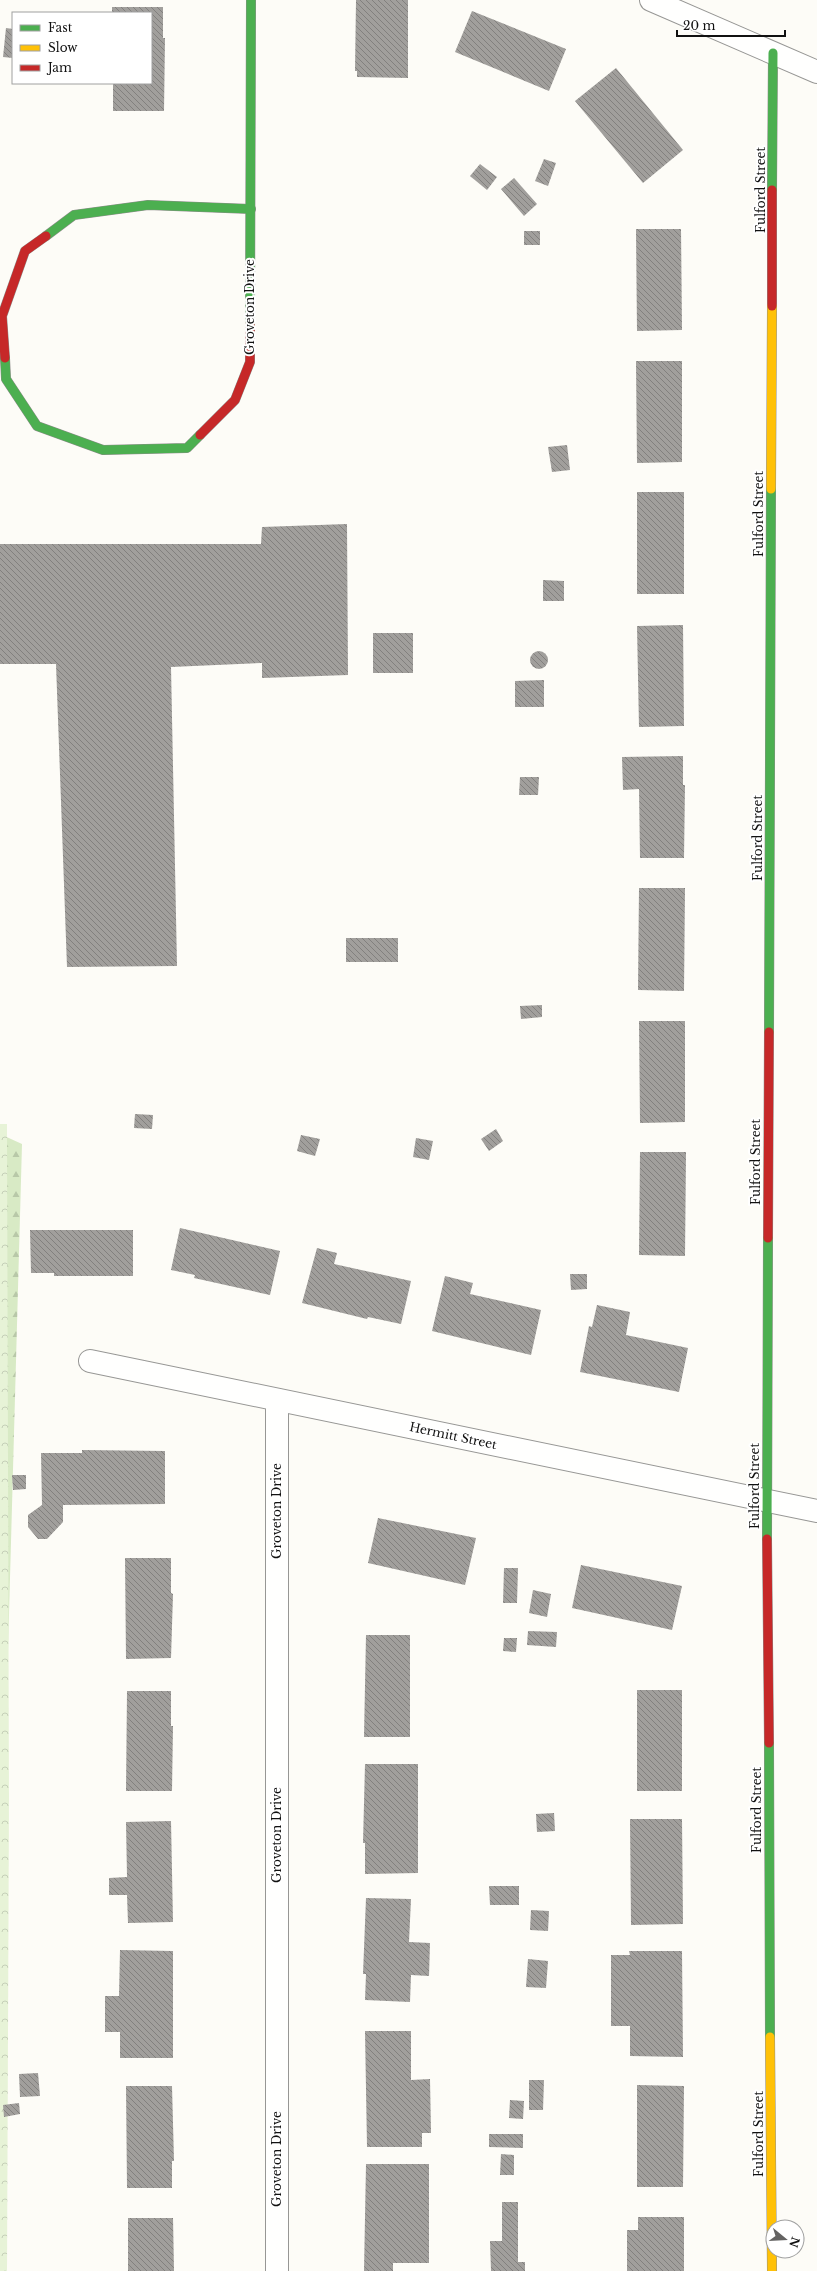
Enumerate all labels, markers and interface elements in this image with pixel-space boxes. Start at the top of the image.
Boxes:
legend [12,12,152,84]
scale bar [677,12,785,38]
text: 20 m [683,18,715,33]
text: Fast [48,20,73,35]
text: Slow [48,40,78,55]
text: Jam [46,60,72,75]
street label: Fulford Street [753,147,768,233]
street label: Groveton Drive [242,259,257,355]
street label: Fulford Street [751,471,766,557]
street label: Fulford Street [750,795,765,881]
street label: Fulford Street [748,1119,763,1205]
street label: Hermitt Street [408,1419,499,1452]
street label: Fulford Street [747,1443,762,1529]
street label: Groveton Drive [269,1463,284,1559]
street label: Fulford Street [749,1767,764,1853]
street label: Groveton Drive [269,1787,284,1883]
street label: Fulford Street [751,2091,766,2177]
street label: Groveton Drive [269,2111,284,2207]
north arrow [765,2219,805,2259]
text: N [786,2235,803,2250]

